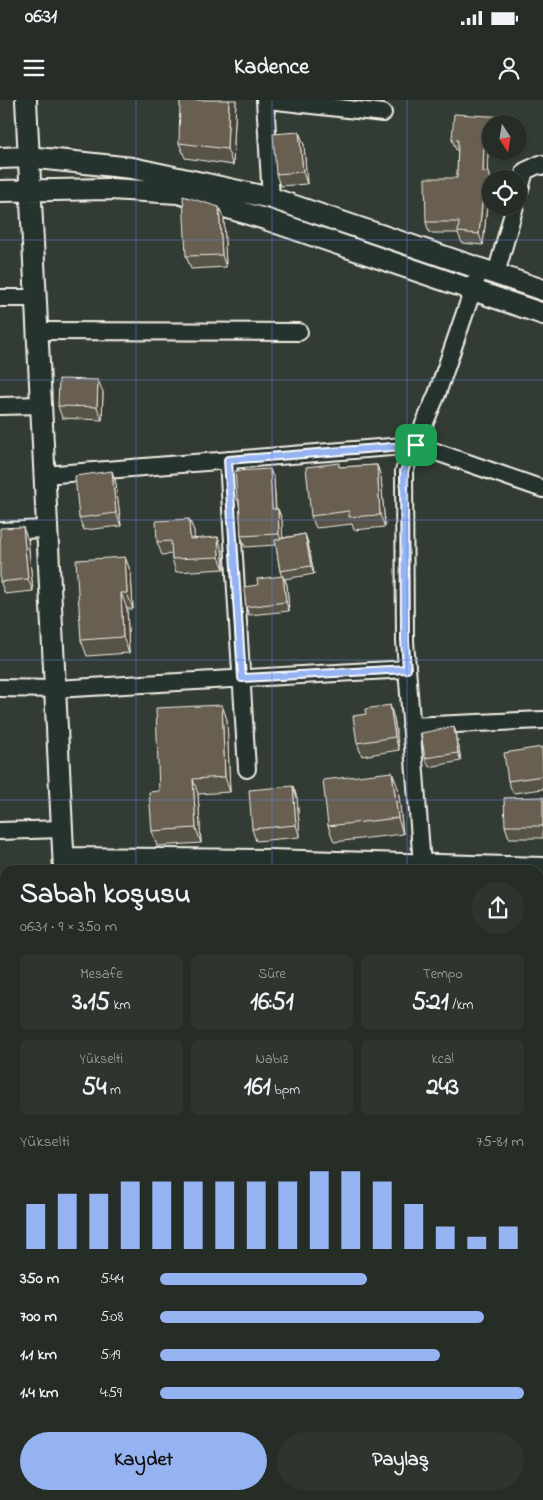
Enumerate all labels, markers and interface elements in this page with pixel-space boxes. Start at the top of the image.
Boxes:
text: 06:31 [25,4,57,31]
text: Kadence [234,52,309,84]
icon: menu [20,54,48,82]
icon: person [495,54,523,82]
north arrow [482,115,528,160]
map controls [482,115,527,215]
button: locate [482,170,527,215]
pin [395,424,437,466]
icon: arrive [402,431,430,459]
text: Sabah koşusu [20,875,191,916]
button: share [472,882,524,934]
text: 06:31 · 9 × 350 m [20,915,117,939]
text: Mesafe [80,964,122,985]
text: Süre [258,964,286,985]
text: Tempo [423,964,463,985]
text: 3.15 [72,985,110,1021]
text: 16:51 [250,985,294,1021]
text: 5:21 [412,985,449,1021]
text: km [110,995,130,1016]
text: /km [449,995,473,1016]
text: Yükselti [80,1049,123,1070]
text: Nabız [256,1049,288,1070]
text: kcal [432,1049,454,1070]
text: 54 [82,1070,106,1106]
text: 161 [244,1070,271,1106]
text: 243 [426,1070,459,1106]
text: m [106,1080,121,1101]
text: bpm [271,1080,300,1101]
text: Yükselti [20,1130,70,1154]
text: 75–81 m [476,1130,524,1154]
text: 350 m [20,1267,59,1291]
text: 5:44 [100,1267,124,1291]
text: 700 m [20,1305,57,1329]
text: 5:08 [100,1305,123,1329]
text: 1.1 km [20,1343,57,1367]
text: 5:19 [100,1343,120,1367]
text: 1.4 km [20,1381,58,1405]
text: 4:59 [100,1381,122,1405]
button: Kaydet [20,1432,267,1490]
button: Paylaş [277,1432,524,1490]

